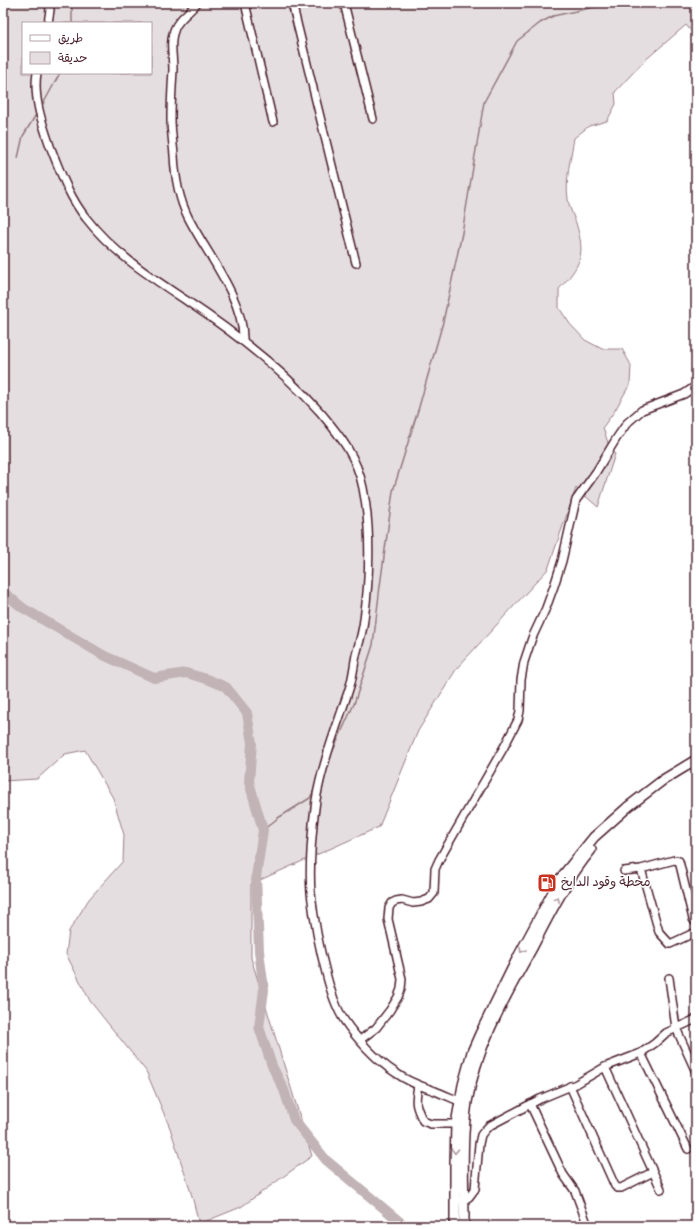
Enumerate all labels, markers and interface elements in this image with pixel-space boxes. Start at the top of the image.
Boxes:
legend [22,22,152,74]
text: طريق [58,33,83,47]
text: حديقة [58,53,87,67]
fuel station icon: محطة وقود الدايخ [536,872,558,894]
place label: محطة وقود الدايخ [561,876,651,891]
one-way arrow [553,896,560,904]
one-way arrow [519,946,526,953]
one-way arrow [451,1148,459,1154]

